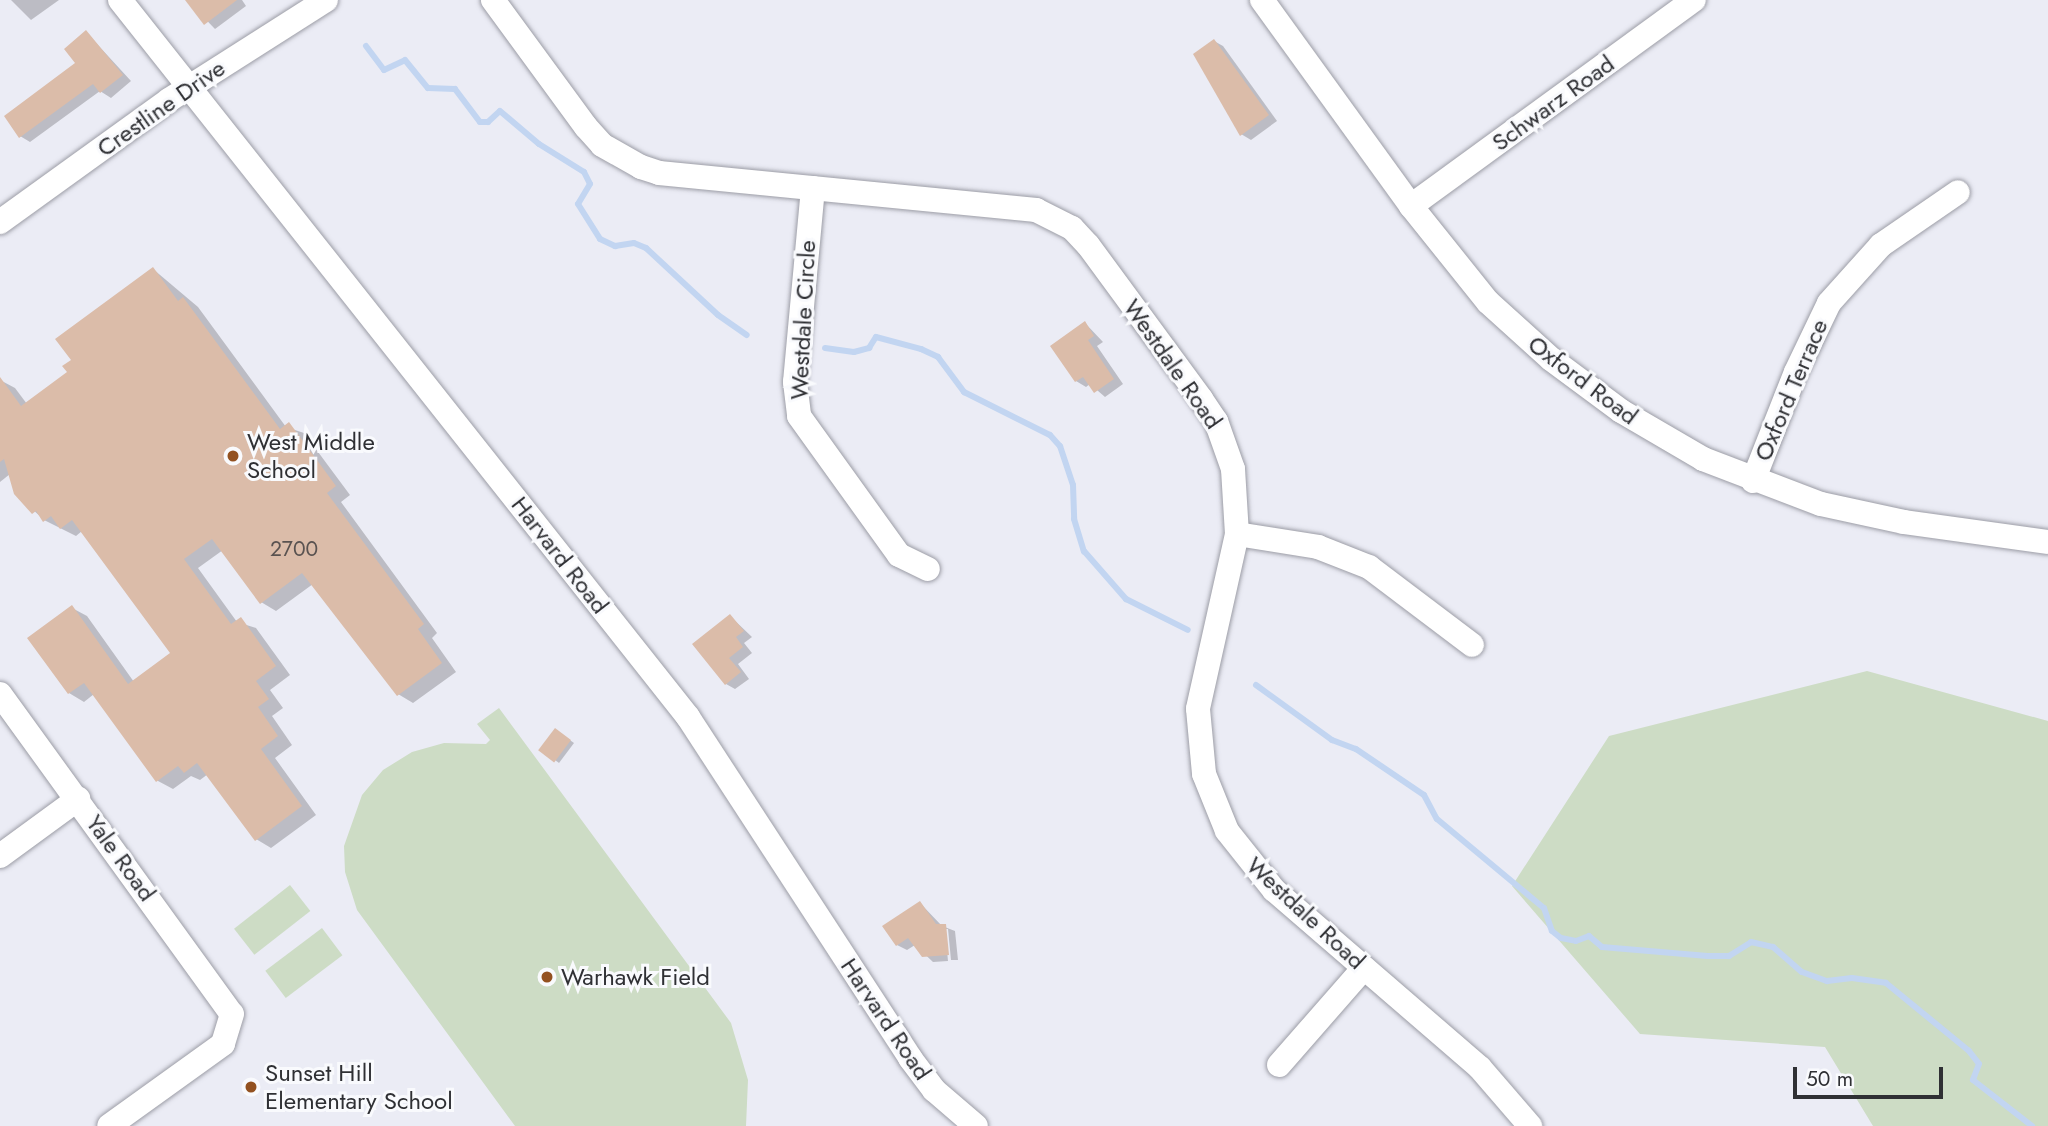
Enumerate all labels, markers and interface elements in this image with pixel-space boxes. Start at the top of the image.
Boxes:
street label: Schwarz Road [1486,49,1620,157]
street label: Crestline Drive [92,53,230,163]
street label: Westdale Circle [784,239,822,401]
street label: Westdale Road [1118,294,1228,434]
street label: Oxford Terrace [1748,315,1834,465]
street label: Oxford Road [1522,329,1644,431]
place label: West Middle School [247,428,375,484]
marker: West Middle School [225,448,241,464]
street label: Harvard Road [505,491,615,619]
house number: 2700 [270,536,318,562]
street label: Yale Road [80,809,162,907]
street label: Westdale Road [1241,851,1371,975]
street label: Harvard Road [835,953,937,1085]
place label: Warhawk Field [561,963,710,991]
marker: Warhawk Field [539,969,555,985]
scale bar [1796,1052,1946,1096]
place label: Sunset Hill Elementary School [265,1059,453,1115]
text: 50 m [1806,1064,1853,1094]
marker: Sunset Hill Elementary School [243,1079,259,1095]

